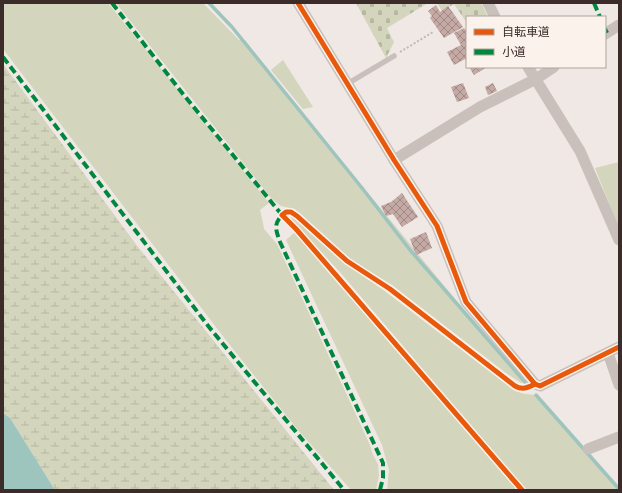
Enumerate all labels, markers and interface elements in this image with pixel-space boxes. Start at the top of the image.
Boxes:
legend [466,16,606,68]
text: 自転車道 [502,25,550,39]
text: 小道 [502,45,526,59]

